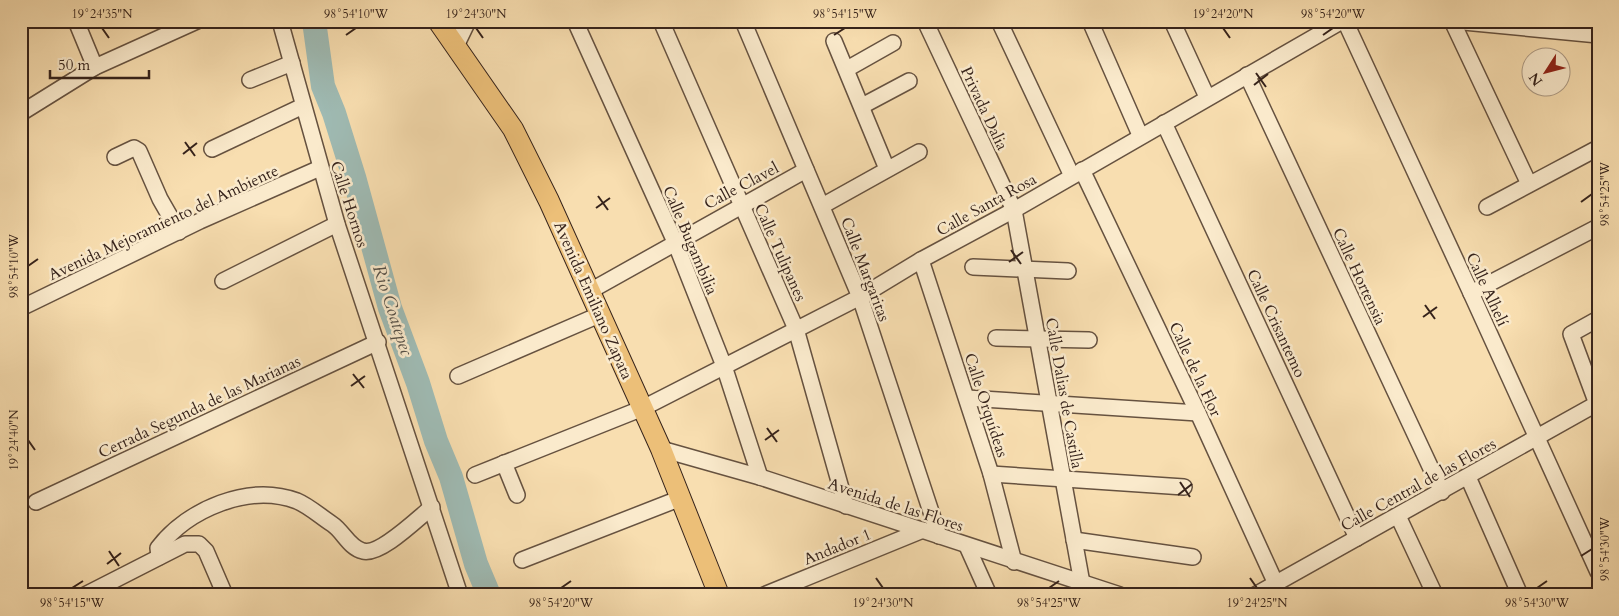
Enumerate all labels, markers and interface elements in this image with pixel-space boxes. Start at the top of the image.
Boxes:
text: 19°24'35"N [72,6,133,22]
text: 98°54'10"W [324,6,389,22]
text: 19°24'30"N [446,6,507,22]
text: 98°54'15"W [813,6,878,22]
text: 19°24'20"N [1193,6,1254,22]
text: 98°54'20"W [1301,6,1366,22]
scale bar [50,48,149,80]
north arrow [1522,48,1572,98]
text: 50 m [58,55,90,75]
street label: Privada Dalia [955,63,1013,154]
text: N [1525,69,1547,90]
street label: Calle Clavel [700,157,783,215]
street label: Calle Hornos [325,158,373,250]
street label: Avenida Mejoramiento del Ambiente [45,160,282,286]
text: 98°54'25"W [1597,161,1613,226]
street label: Calle Santa Rosa [933,168,1040,241]
street label: Calle Bugambilia [657,182,723,298]
street label: Calle Tulipanes [749,200,812,305]
street label: Calle Margaritas [835,214,895,325]
street label: Avenida Emiliano Zapata [548,218,638,383]
street label: Calle Hortensia [1327,224,1391,329]
text: 98°54'10"W [6,233,22,298]
street label: Calle Alhelí [1460,249,1514,330]
water label: Rio Coatepec [366,262,419,359]
street label: Calle Crisantemo [1241,266,1311,382]
street label: Calle Dalias de Castilla [1040,316,1088,471]
street label: Calle de la Flor [1164,319,1227,420]
street label: Cerrada Segunda de las Marianas [95,350,304,464]
street label: Calle Orquídeas [959,350,1013,460]
text: 19°24'40"N [6,409,22,470]
street label: Calle Central de las Flores [1337,433,1500,537]
street label: Avenida de las Flores [825,473,966,537]
text: 98°54'30"W [1597,516,1613,581]
street label: Andador 1 [800,523,875,571]
text: 98°54'15"W [40,595,105,611]
text: 98°54'20"W [529,595,594,611]
text: 19°24'30"N [853,595,914,611]
text: 98°54'25"W [1017,595,1082,611]
text: 19°24'25"N [1227,595,1288,611]
text: 98°54'30"W [1505,595,1570,611]

